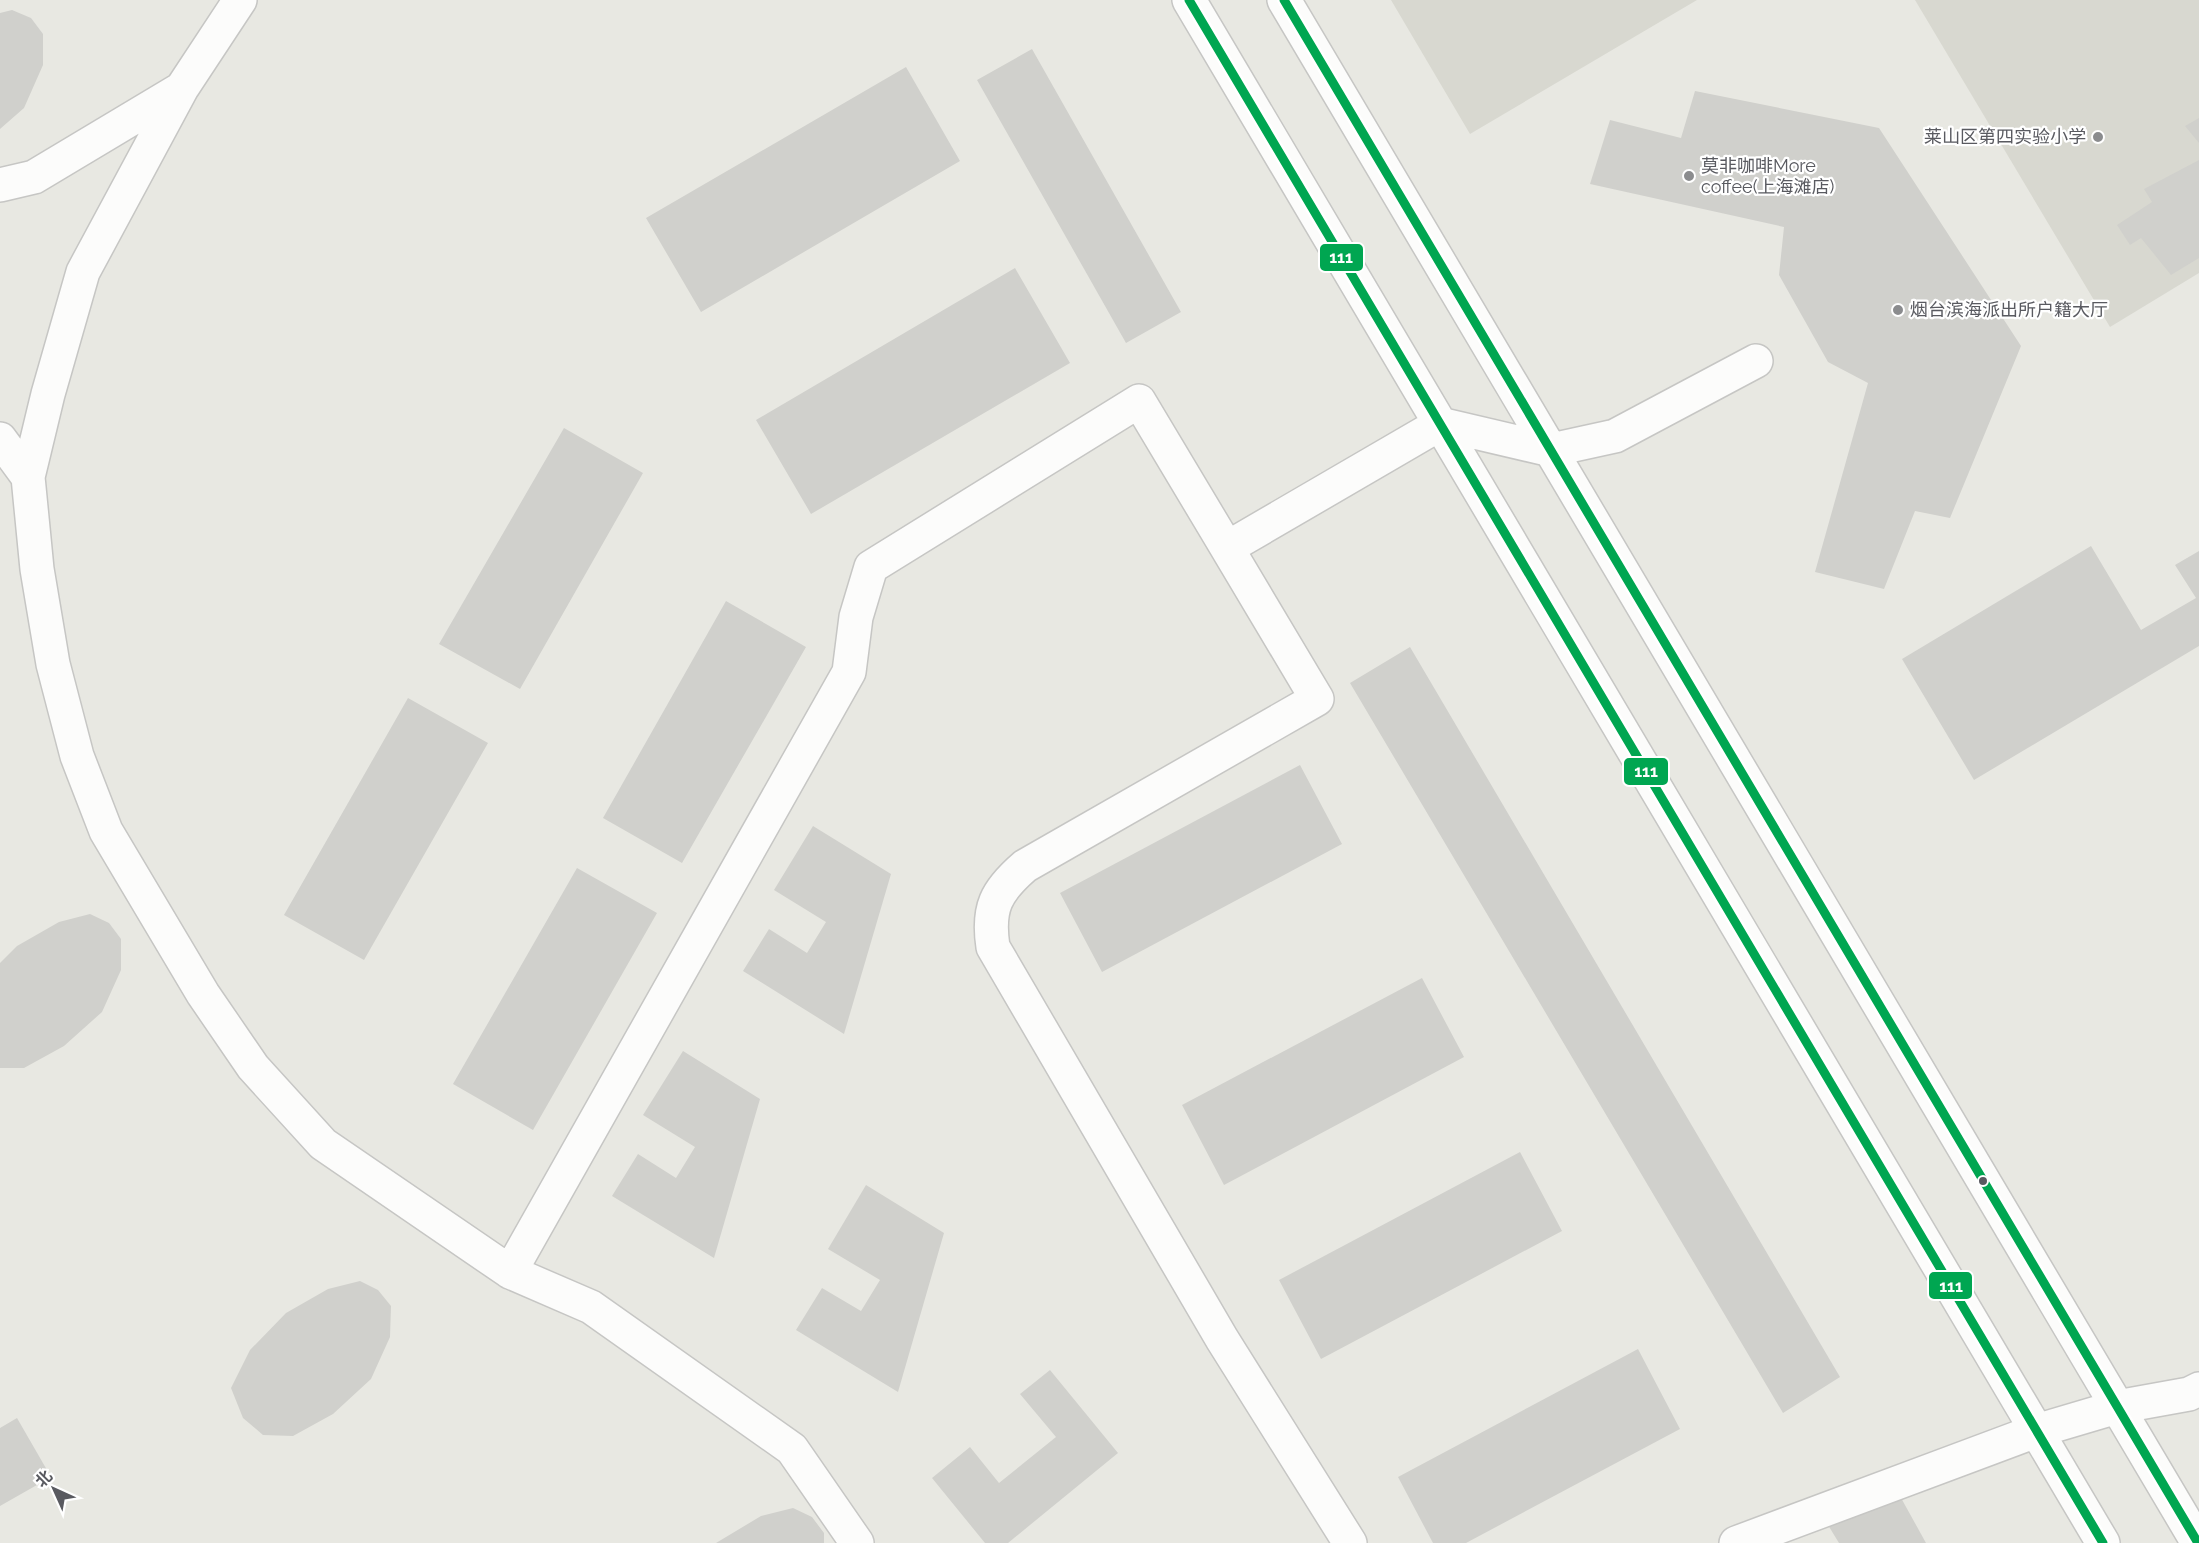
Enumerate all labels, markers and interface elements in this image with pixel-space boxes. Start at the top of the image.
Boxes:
place label: 莱山区第四实验小学 [1924,126,2086,147]
marker: 莱山区第四实验小学 [2091,130,2105,144]
place label: 莫非咖啡More coffee(上海滩店) [1701,155,1835,197]
marker: 莫非咖啡More coffee(上海滩店) [1682,169,1696,183]
line badge: 111 [1319,243,1364,272]
text: 111 [1329,248,1353,267]
place label: 烟台滨海派出所户籍大厅 [1910,299,2108,320]
marker: 烟台滨海派出所户籍大厅 [1891,303,1905,317]
line badge: 111 [1623,757,1669,786]
text: 111 [1634,762,1658,781]
unlabelled marker [1977,1175,1989,1187]
line badge: 111 [1928,1271,1973,1300]
text: 111 [1939,1277,1963,1296]
north arrow [24,1459,84,1519]
text: 北 [31,1466,56,1491]

